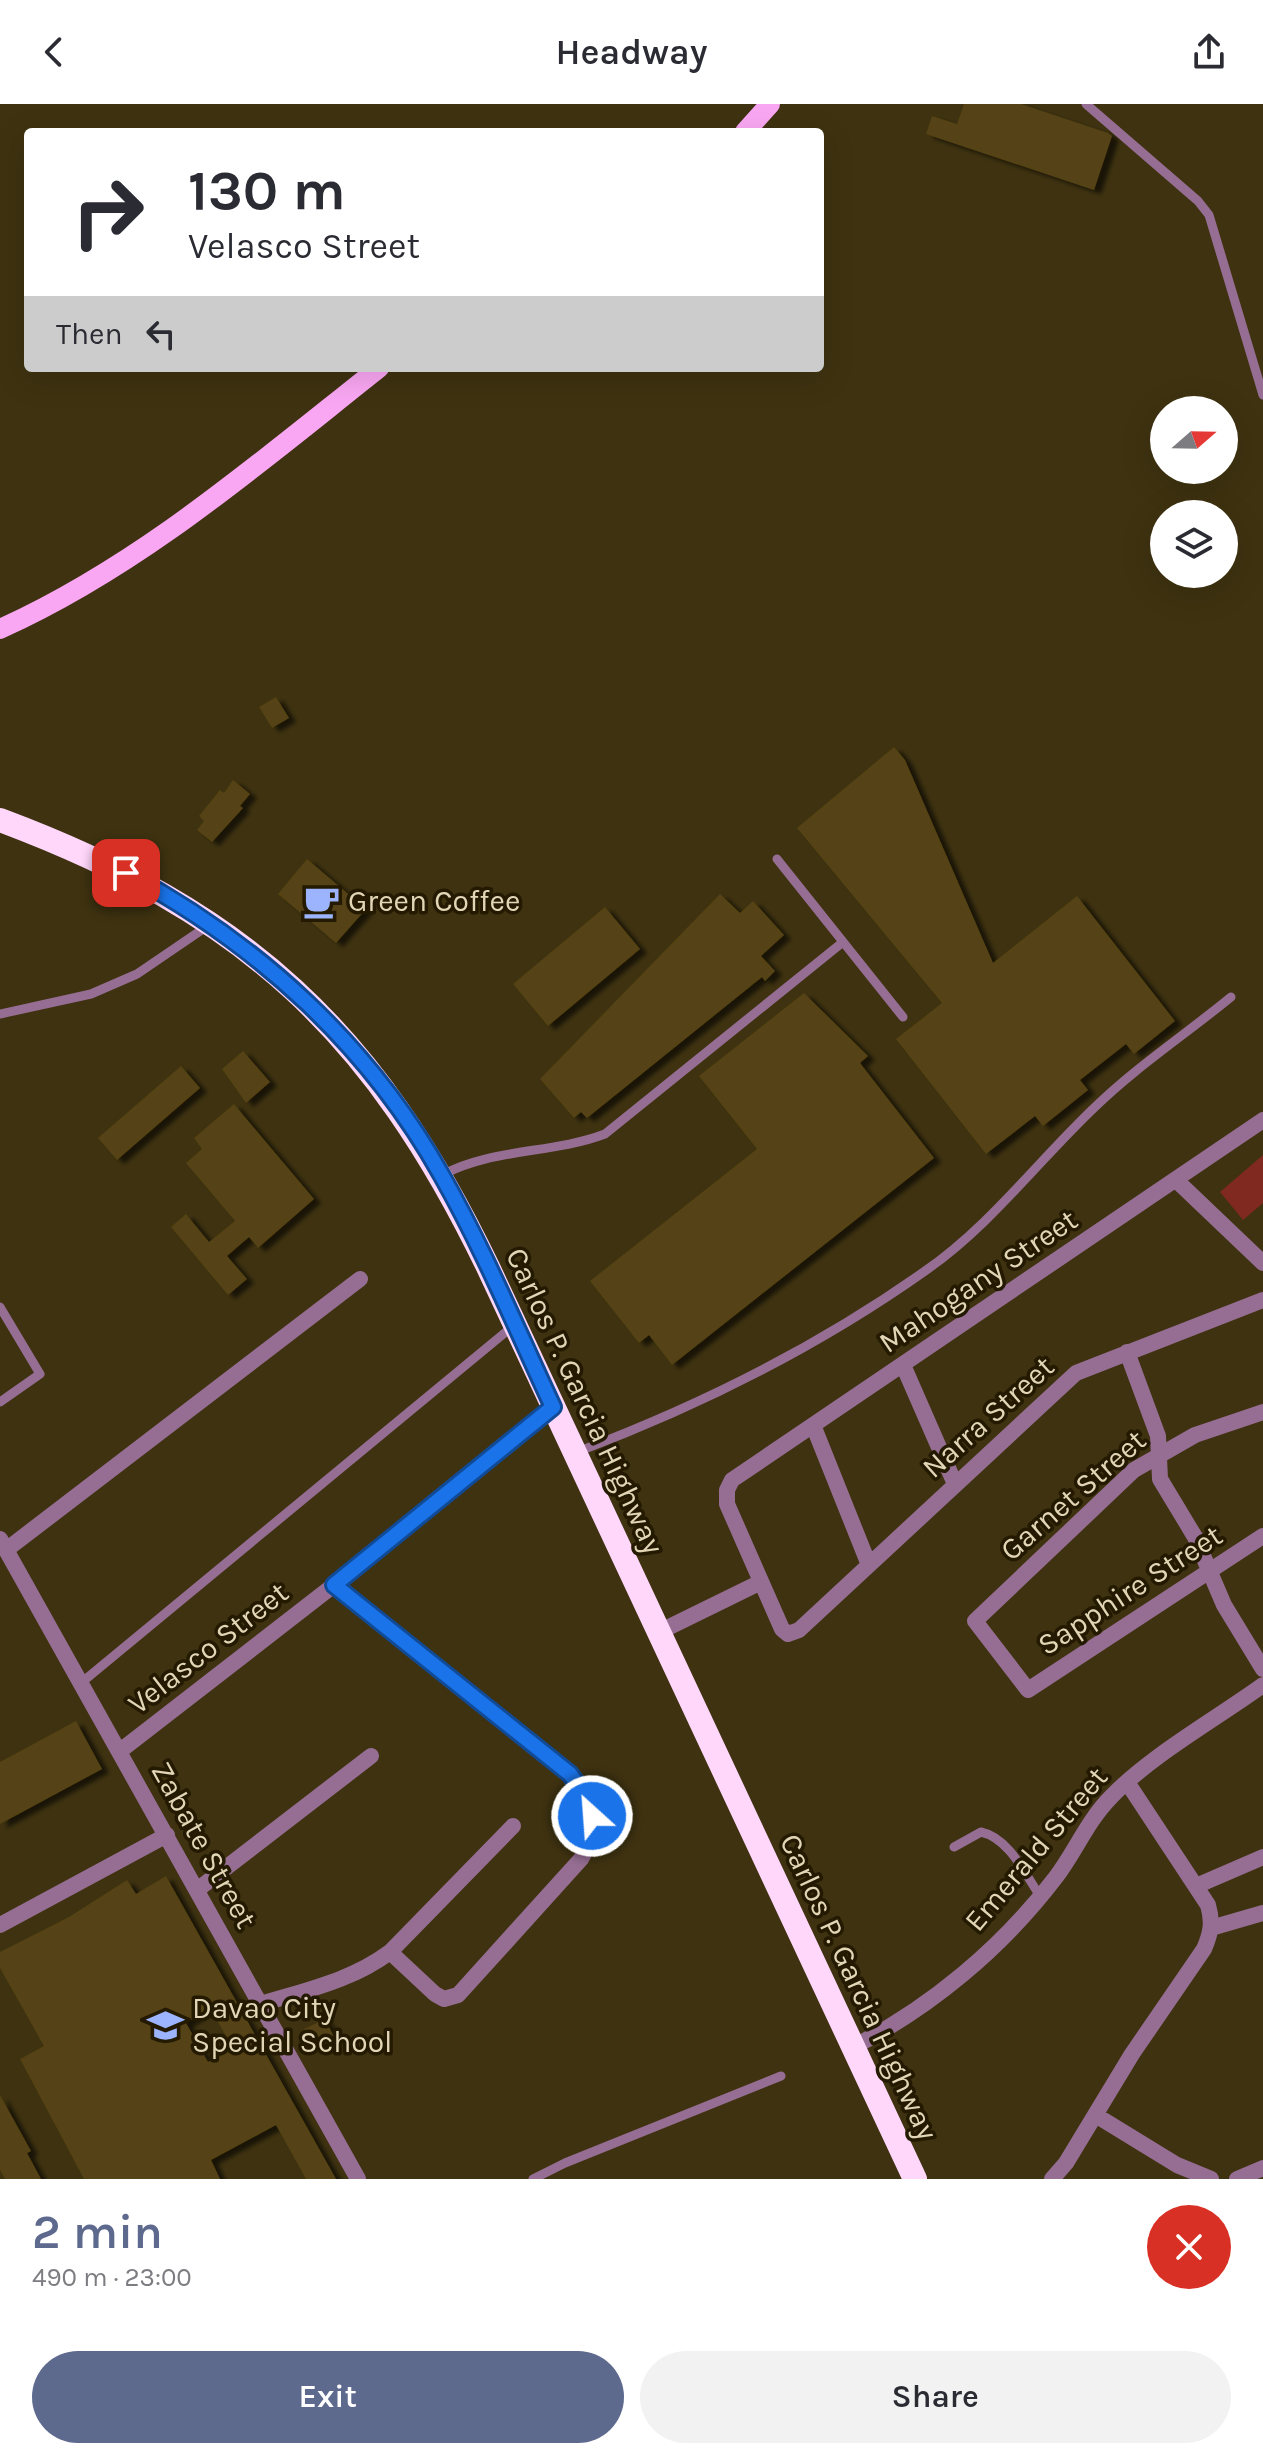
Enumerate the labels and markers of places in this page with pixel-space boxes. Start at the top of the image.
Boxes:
pin [92,839,160,907]
cafe icon: Green Coffee [303,882,341,920]
place label: Green Coffee [348,883,520,919]
place label: Davao City Special School [192,1990,392,2060]
school or university icon: Davao City Special School [147,2006,185,2044]

